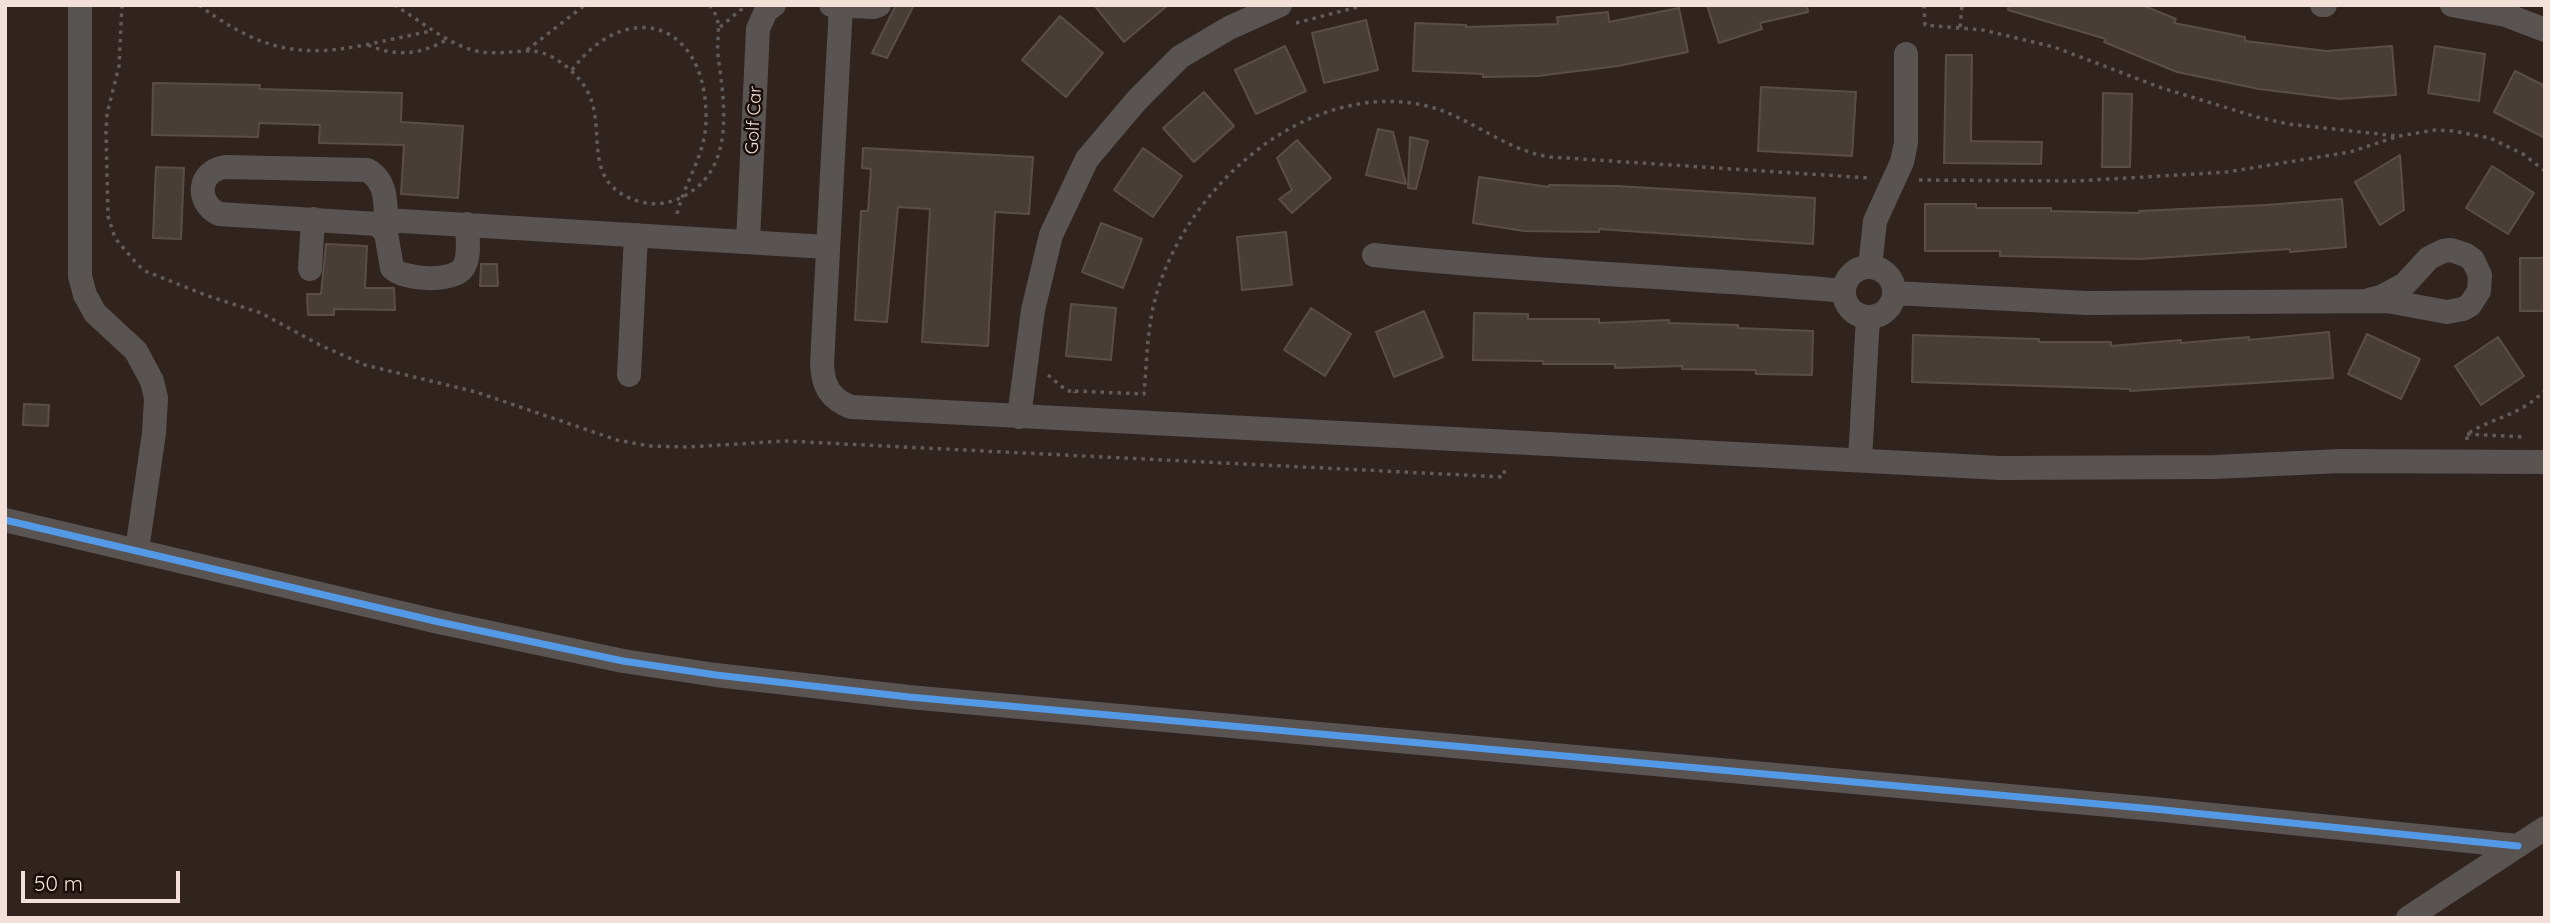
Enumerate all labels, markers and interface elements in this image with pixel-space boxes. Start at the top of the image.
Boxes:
street label: Golf Car [741,85,767,155]
scale bar [24,856,184,900]
text: 50 m [34,870,83,896]

